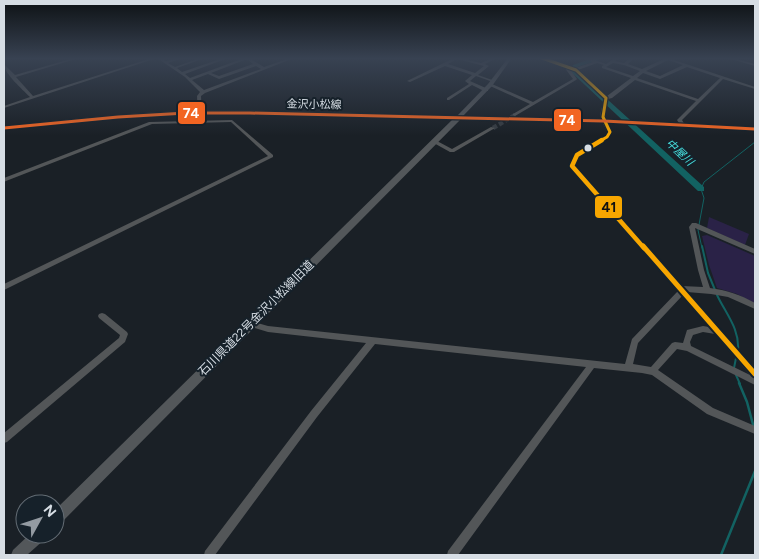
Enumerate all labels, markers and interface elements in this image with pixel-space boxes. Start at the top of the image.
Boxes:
street label: 金沢小松線 [286,98,342,111]
line badge: 74 [177,101,206,125]
text: 74 [183,105,199,122]
line badge: 74 [553,108,582,132]
text: 74 [559,112,575,129]
water label: 中屋川 [663,136,697,169]
unlabelled marker [583,143,593,153]
line badge: 41 [594,195,623,219]
text: 41 [602,199,616,216]
street label: 石川県道22号金沢小松線旧道 [195,257,317,379]
north arrow [15,494,65,544]
text: N [40,501,60,521]

